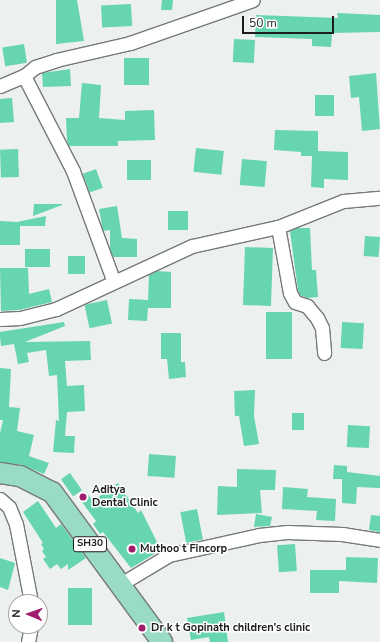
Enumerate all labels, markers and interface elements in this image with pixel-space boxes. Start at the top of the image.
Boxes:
scale bar [244,8,336,34]
text: 50 m [249,15,277,31]
place label: Aditya Dental Clinic [92,484,158,510]
marker: Aditya Dental Clinic [77,491,89,503]
road number: SH30 [72,536,108,552]
place label: Muthoo t Fincorp [140,542,227,556]
marker: Muthoo t Fincorp [127,544,137,554]
north arrow [8,594,48,634]
text: N [9,609,24,618]
place label: Dr k t Gopinath children’s clinic [151,621,310,635]
marker: Dr k t Gopinath children’s clinic [136,622,148,634]

